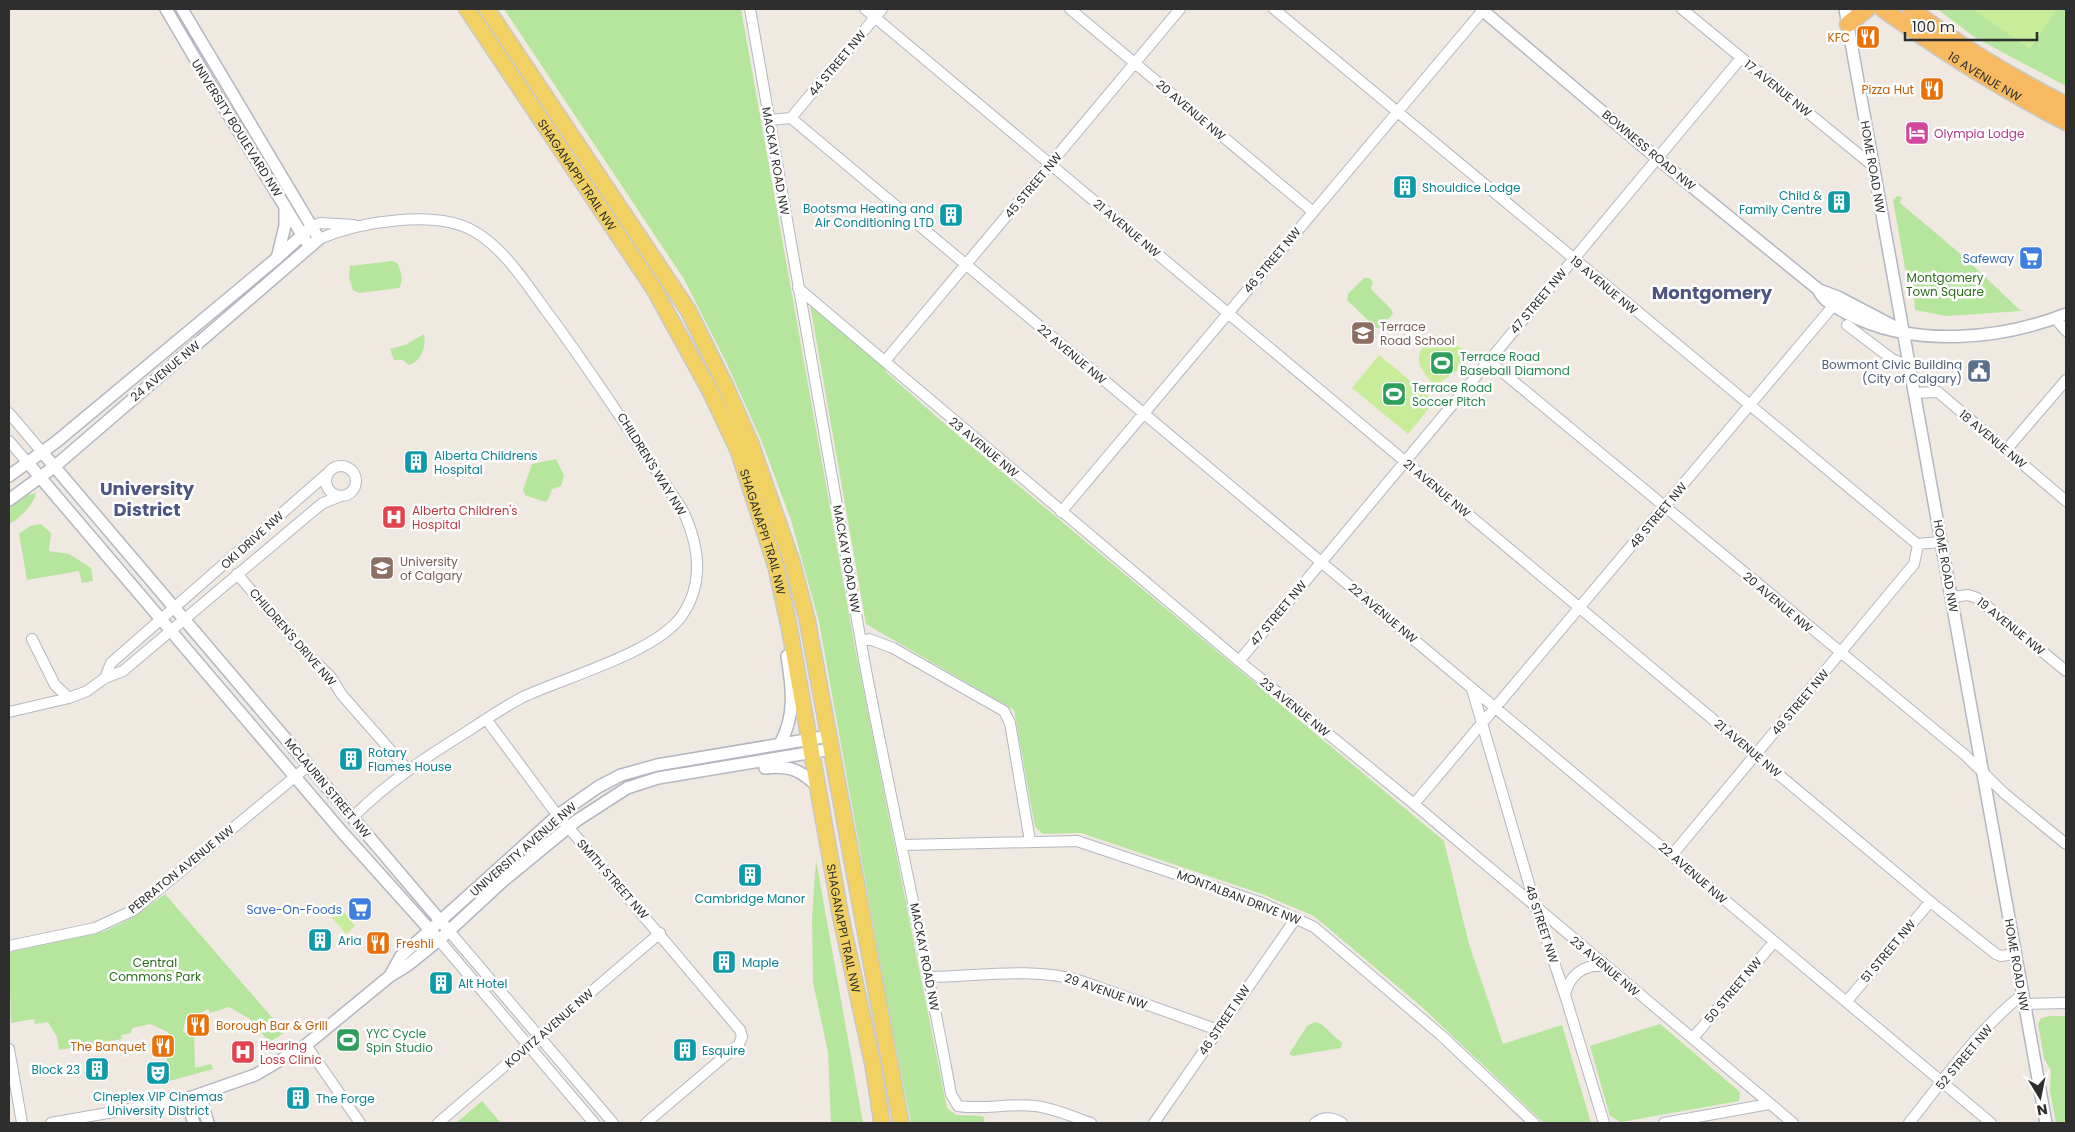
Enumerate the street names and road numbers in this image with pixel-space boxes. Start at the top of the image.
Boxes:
street label: 44 STREET NW [804,26,870,100]
street label: 16 AVENUE NW [1945,47,2025,105]
street label: UNIVERSITY BOULEVARD NW [188,56,287,200]
street label: 17 AVENUE NW [1741,56,1815,121]
street label: 20 AVENUE NW [1153,76,1230,144]
street label: MACKAY ROAD NW [758,105,794,217]
street label: BOWNESS ROAD NW [1599,106,1700,194]
street label: SHAGANAPPI TRAIL NW [534,115,621,234]
street label: HOME ROAD NW [1856,119,1890,215]
street label: 45 STREET NW [1000,148,1066,222]
street label: 21 AVENUE NW [1090,195,1164,261]
street label: 46 STREET NW [1239,223,1305,297]
street label: 19 AVENUE NW [1567,252,1641,318]
street label: 47 STREET NW [1506,265,1571,337]
street label: 22 AVENUE NW [1034,320,1110,388]
street label: 24 AVENUE NW [127,337,204,405]
street label: 18 AVENUE NW [1956,406,2030,472]
street label: CHILDREN'S WAY NW [613,409,691,519]
street label: 23 AVENUE NW [946,413,1022,481]
street label: 21 AVENUE NW [1400,455,1474,521]
street label: SHAGANAPPI TRAIL NW [736,467,790,597]
street label: 48 STREET NW [1625,478,1691,552]
street label: MACKAY ROAD NW [829,503,865,615]
street label: OKI DRIVE NW [217,507,287,573]
street label: HOME ROAD NW [1929,518,1963,614]
street label: 20 AVENUE NW [1740,568,1817,636]
street label: 47 STREET NW [1246,577,1311,649]
street label: 22 AVENUE NW [1345,579,1421,647]
street label: CHILDREN'S DRIVE NW [246,584,340,690]
street label: 19 AVENUE NW [1973,593,2049,659]
street label: 49 STREET NW [1767,665,1833,739]
street label: 23 AVENUE NW [1256,673,1334,741]
street label: 21 AVENUE NW [1711,715,1785,781]
street label: MCLAURIN STREET NW [281,734,375,842]
street label: UNIVERSITY AVENUE NW [466,798,580,900]
street label: PERRATON AVENUE NW [124,821,238,917]
street label: SMITH STREET NW [573,835,653,923]
street label: 22 AVENUE NW [1655,839,1731,908]
street label: SHAGANAPPI TRAIL NW [823,863,866,994]
street label: MONTALBAN DRIVE NW [1175,866,1304,929]
street label: 48 STREET NW [1521,883,1563,966]
street label: MACKAY ROAD NW [906,901,944,1013]
street label: 51 STREET NW [1857,916,1920,986]
street label: HOME ROAD NW [2000,917,2034,1013]
street label: 23 AVENUE NW [1567,932,1643,1000]
street label: 50 STREET NW [1700,953,1766,1027]
street label: 29 AVENUE NW [1063,969,1150,1013]
street label: 46 STREET NW [1194,981,1254,1058]
street label: KOVITZ AVENUE NW [501,985,597,1071]
street label: 52 STREET NW [1932,1020,1997,1093]

